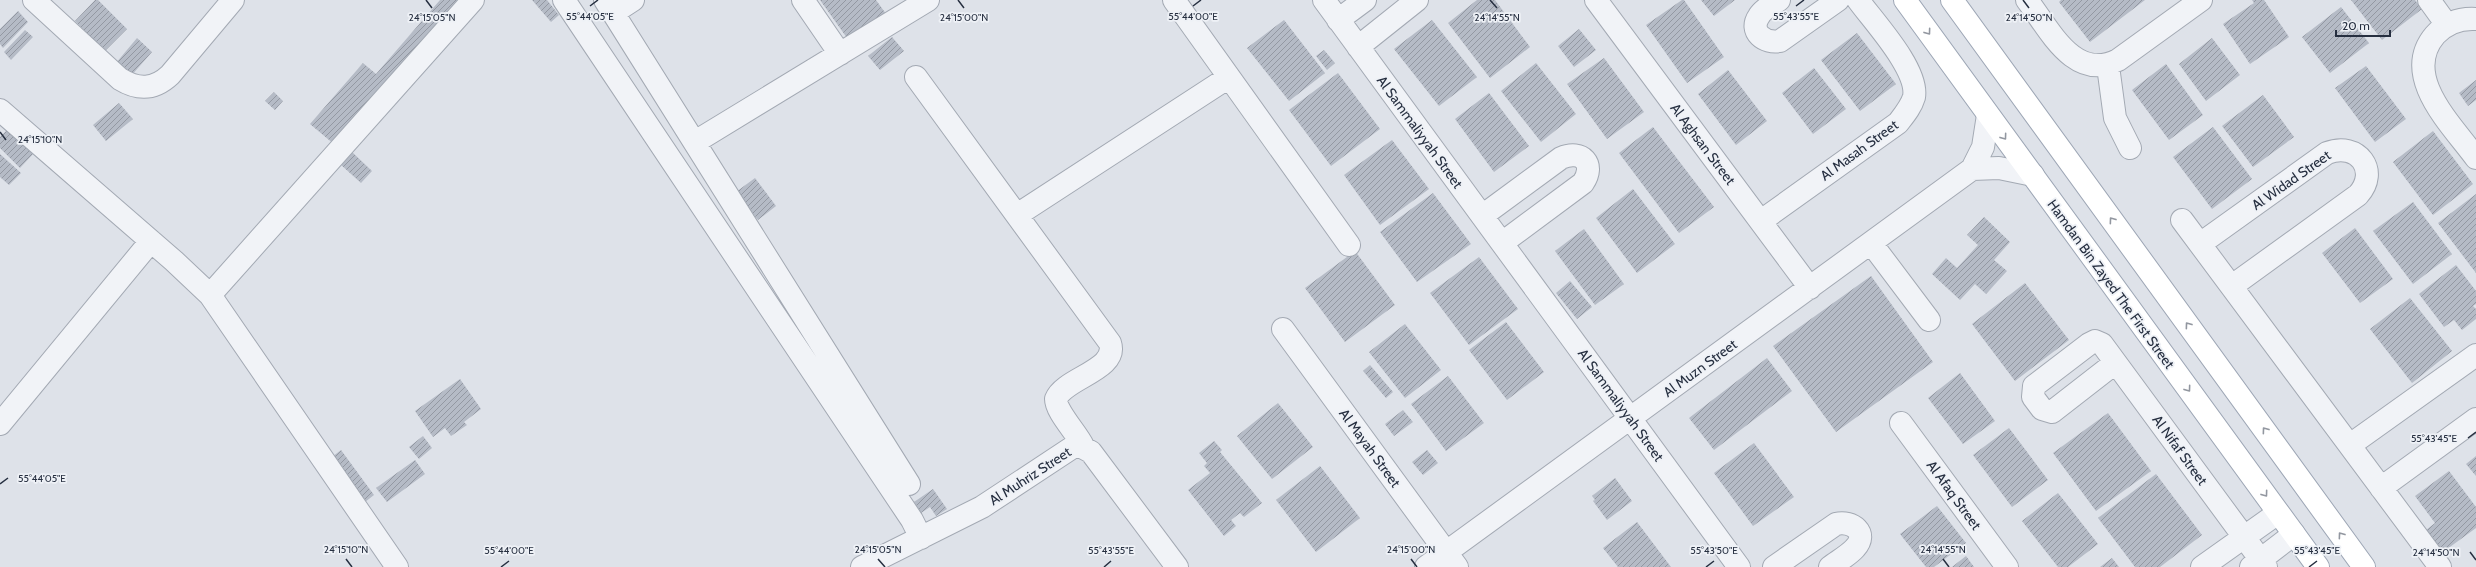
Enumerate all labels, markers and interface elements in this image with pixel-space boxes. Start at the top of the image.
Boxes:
text: 55°44'05"E [566,10,614,23]
text: 55°44'00"E [1168,10,1218,23]
text: 55°43'55"E [1773,10,1819,23]
text: 24°15'05"N [409,11,455,24]
text: 24°15'00"N [940,11,988,24]
text: 24°14'55"N [1474,11,1520,24]
text: 24°14'50"N [2005,11,2053,24]
scale bar [2336,12,2390,38]
text: 20 m [2342,18,2370,33]
one-way arrow [1923,27,1930,34]
street label: Al Sammaliyyah Street [1373,72,1467,192]
street label: Al Aghsan Street [1666,100,1740,189]
street label: Al Masah Street [1816,115,1902,184]
one-way arrow [2000,132,2007,139]
text: 24°15'10"N [18,133,62,146]
street label: Al Widad Street [2248,146,2334,214]
street label: Hamdan Bin Zayed The First Street [2043,196,2179,372]
one-way arrow [2110,217,2117,224]
one-way arrow [2185,322,2193,329]
street label: Al Muzn Street [1659,335,1741,401]
street label: Al Sammaliyyah Street [1574,345,1668,465]
one-way arrow [2183,385,2191,392]
street label: Al Mayah Street [1335,405,1405,491]
street label: Al Nifaf Street [2148,411,2212,489]
one-way arrow [2262,427,2270,434]
text: 55°43'45"E [2411,432,2458,445]
street label: Al Muhriz Street [986,443,1075,509]
street label: Al Afaq Street [1923,457,1985,534]
text: 55°44'05"E [18,472,66,485]
one-way arrow [2260,490,2267,497]
one-way arrow [2339,533,2346,540]
text: 24°15'10"N [324,543,368,556]
text: 24°15'05"N [855,543,901,556]
text: 24°15'00"N [1387,543,1435,556]
text: 24°14'55"N [1920,543,1966,556]
text: 55°44'00"E [484,544,534,557]
text: 55°43'55"E [1088,544,1134,557]
text: 55°43'50"E [1690,544,1738,557]
text: 55°43'45"E [2294,544,2341,557]
text: 24°14'50"N [2412,546,2460,559]

